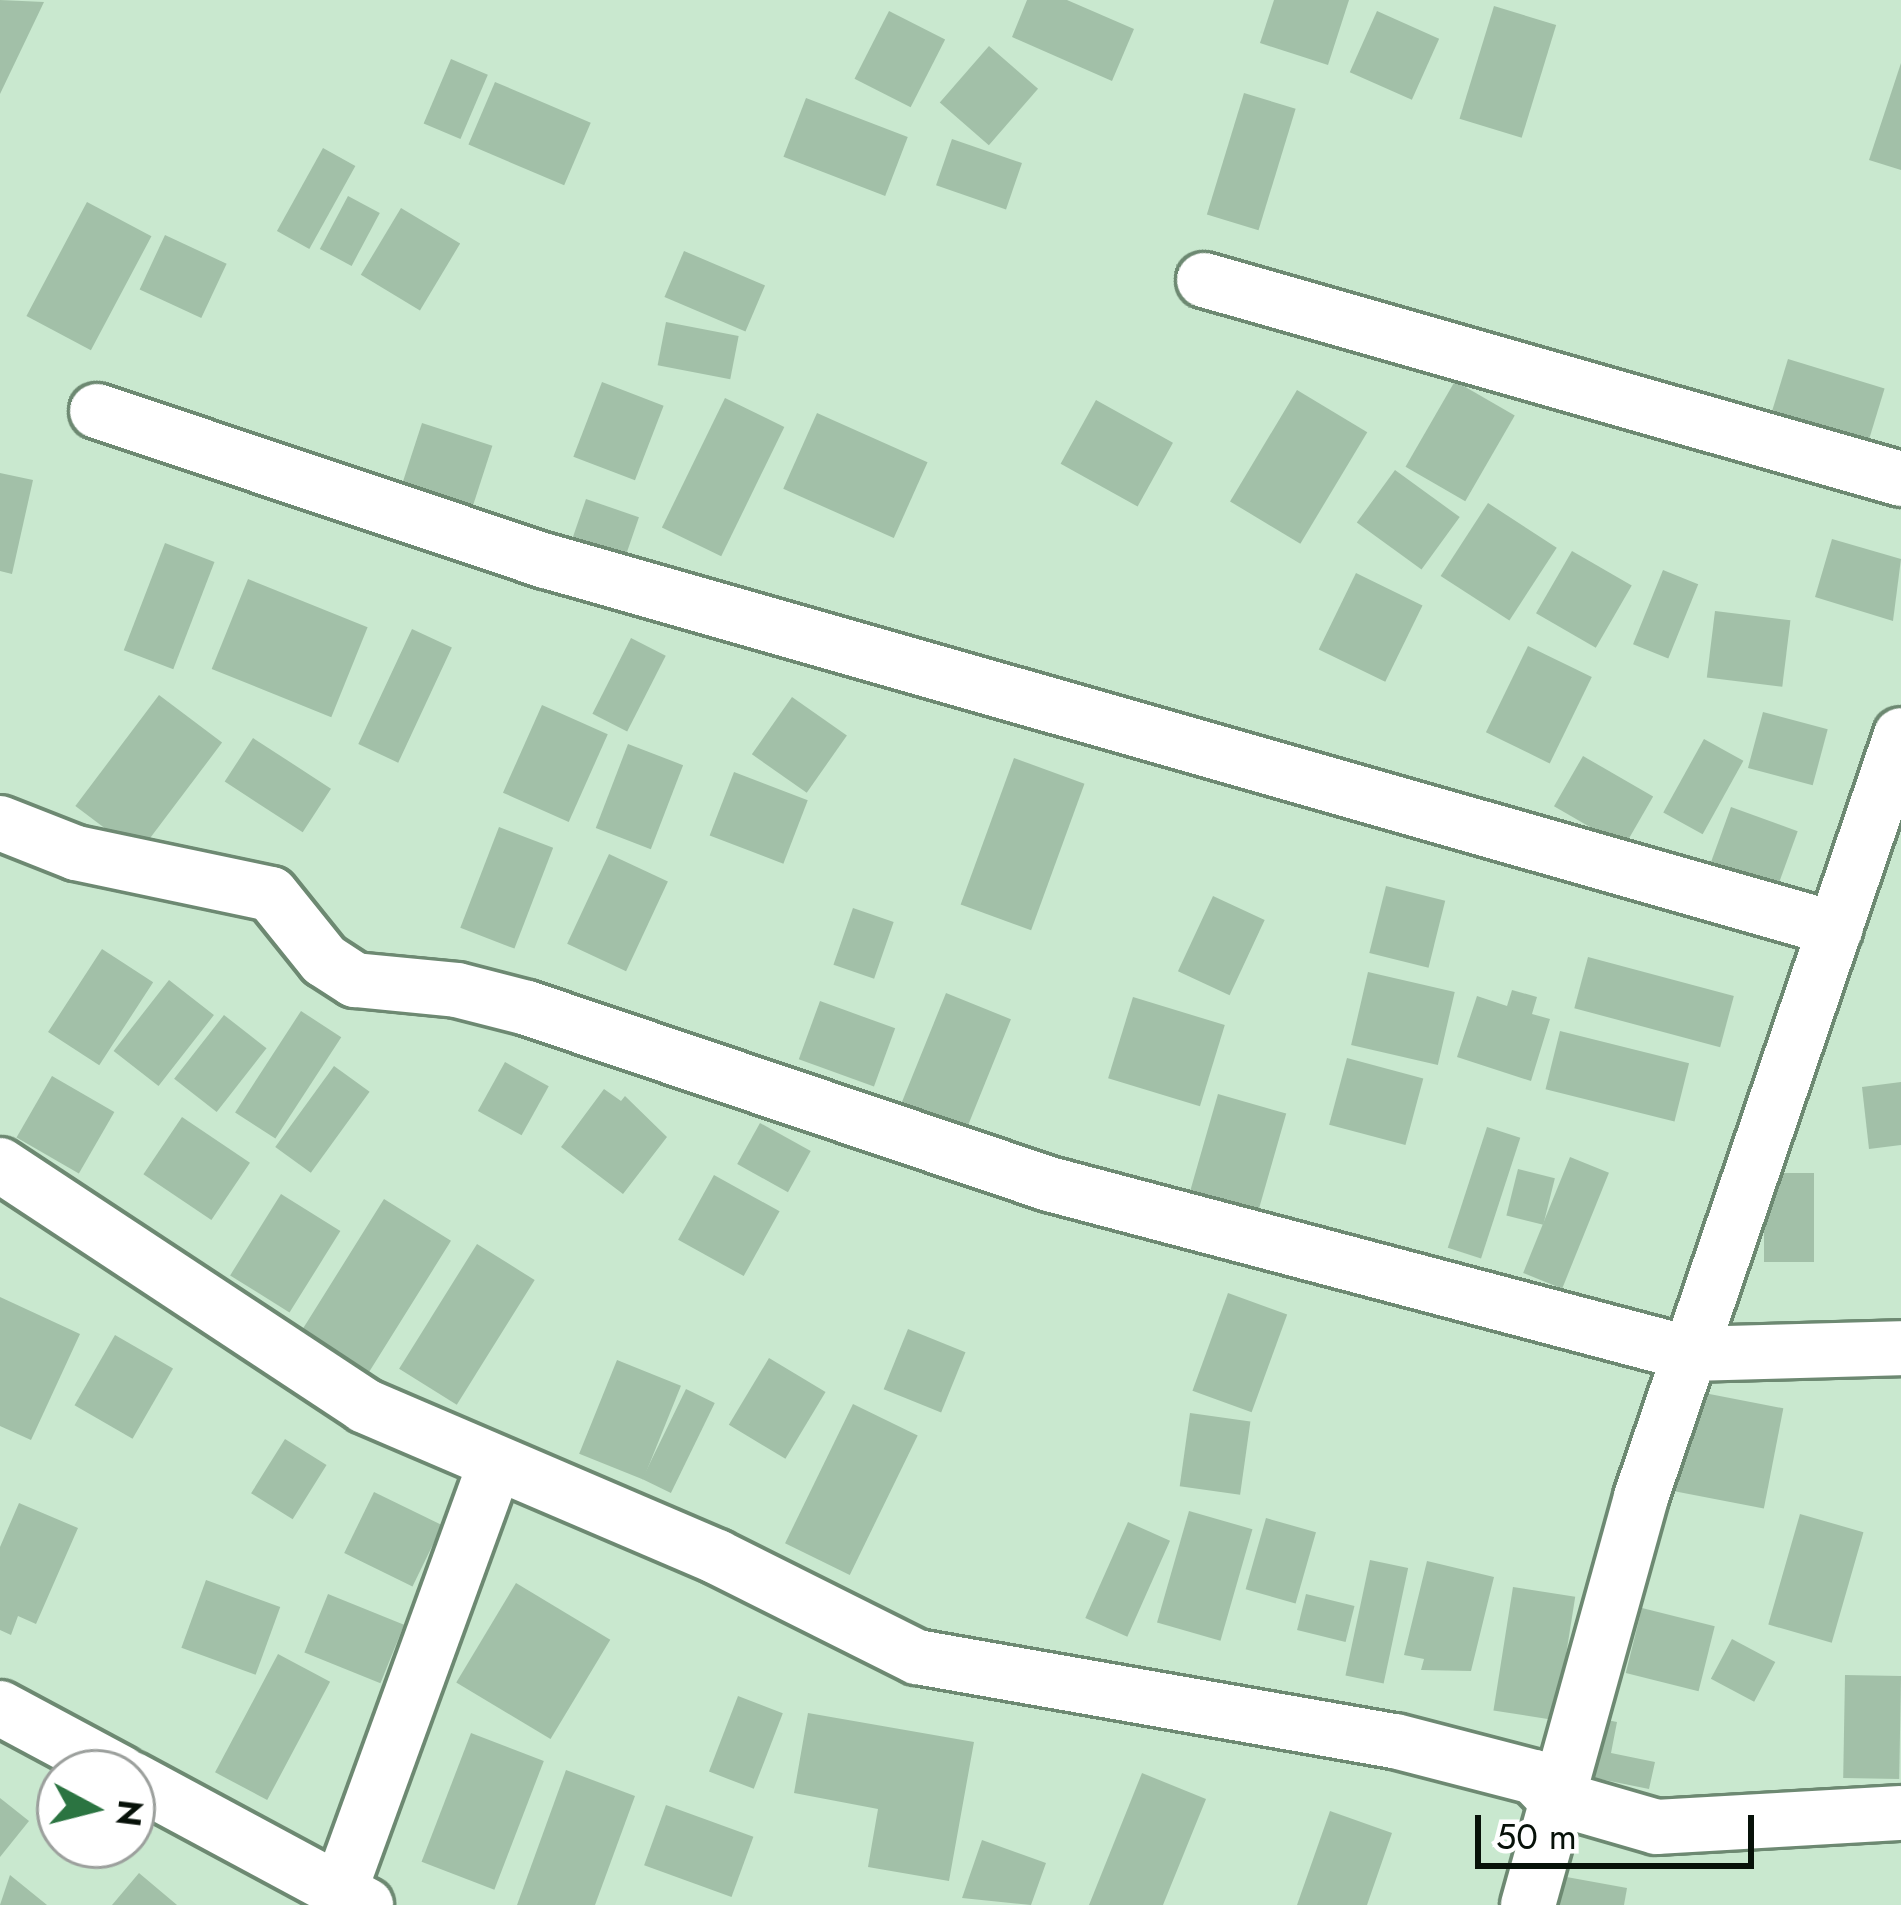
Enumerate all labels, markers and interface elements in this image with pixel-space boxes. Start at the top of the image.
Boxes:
north arrow [36,1749,156,1869]
scale bar [1481,1791,1760,1865]
text: N [104,1797,154,1829]
text: 50 m [1496,1810,1577,1862]

